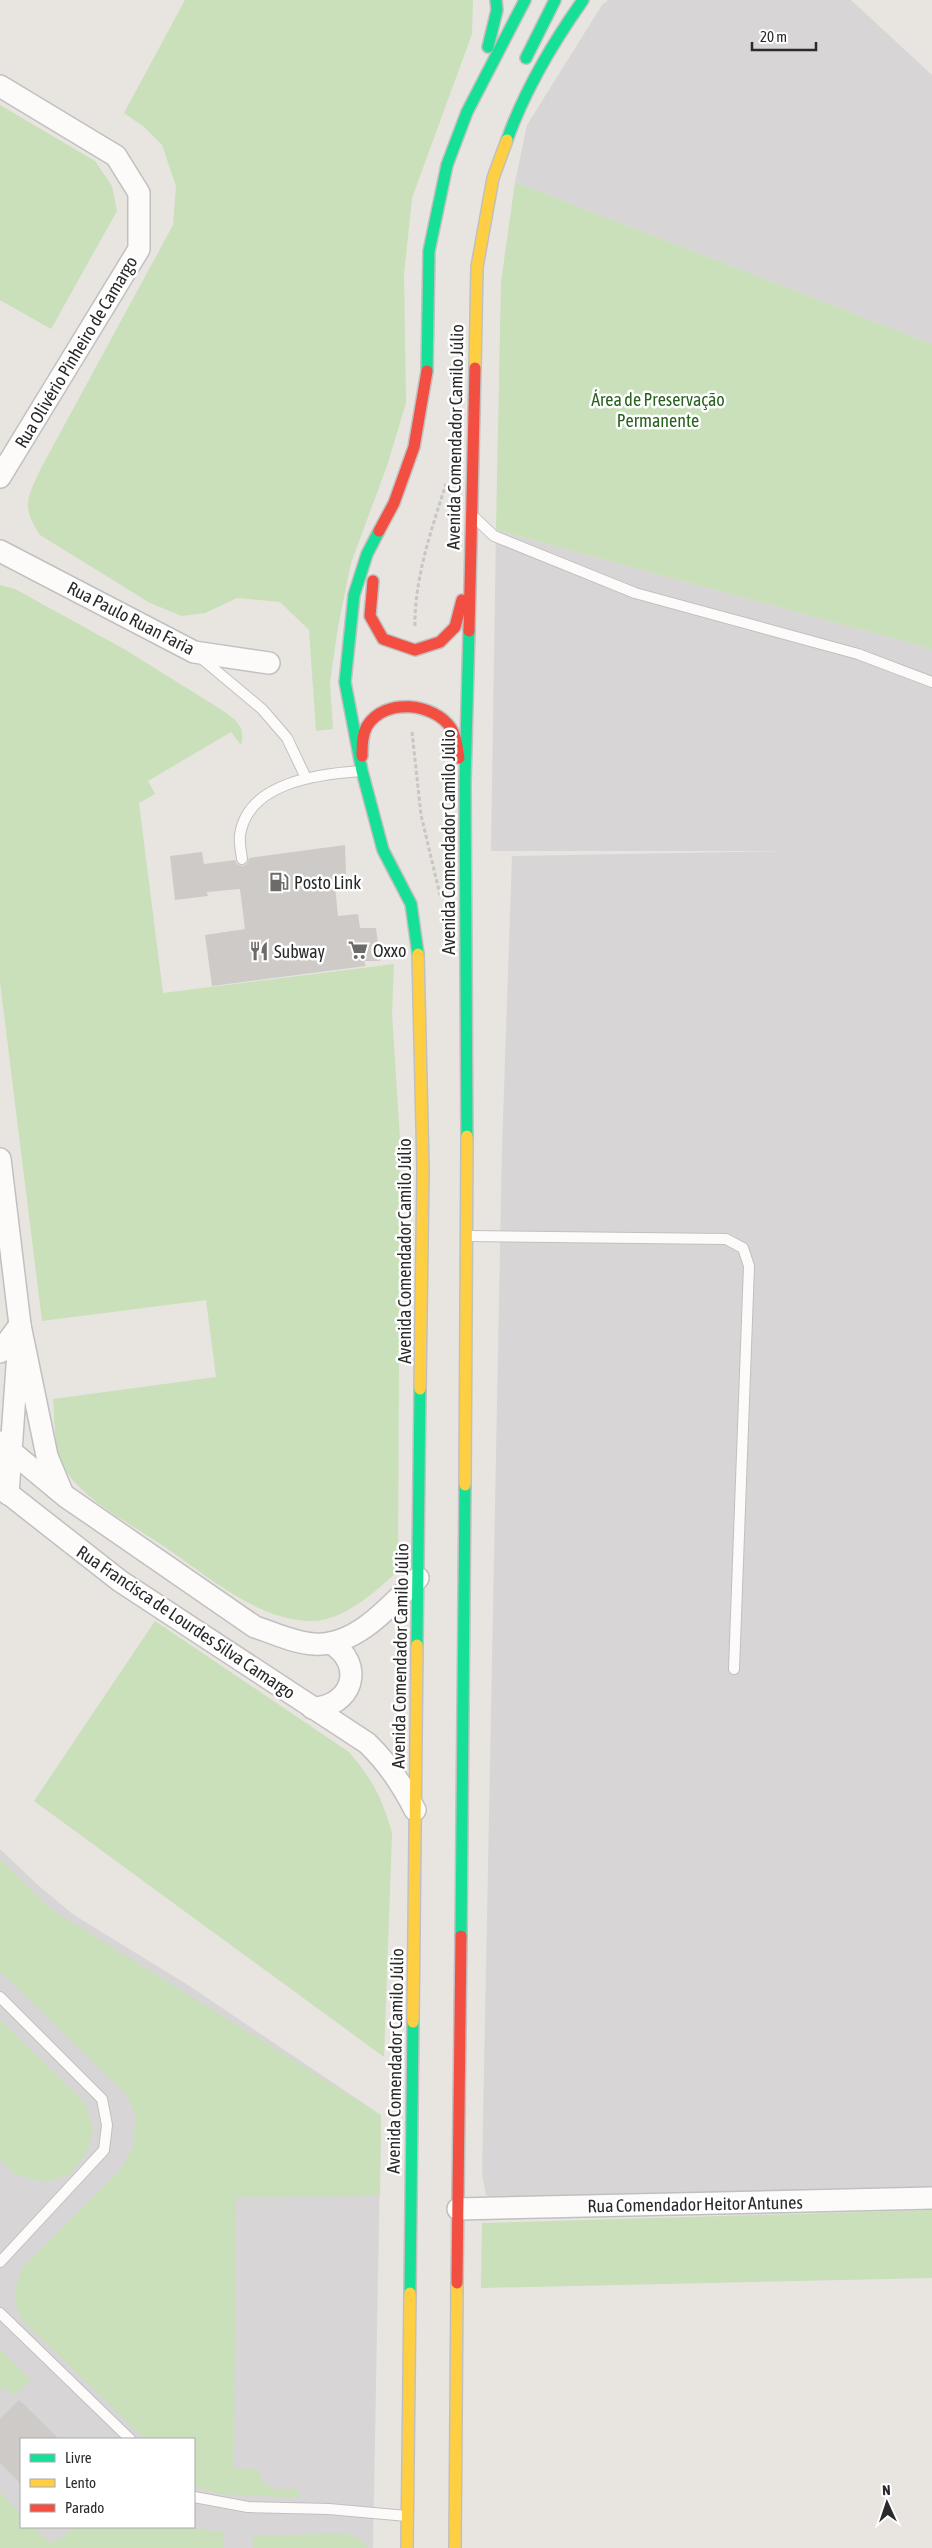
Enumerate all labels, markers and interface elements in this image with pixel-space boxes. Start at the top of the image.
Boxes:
scale bar [752,20,816,52]
text: 20 m [760,28,787,45]
street label: Rua Olivério Pinheiro de Camargo [10,252,142,452]
street label: Avenida Comendador Camilo Júlio [443,324,467,550]
park label: Área de Preservação Permanente [591,389,725,431]
street label: Rua Paulo Ruan Faria [64,577,198,659]
street label: Avenida Comendador Camilo Júlio [438,729,459,955]
fuel station icon: Posto Link [268,871,290,893]
place label: Posto Link [294,872,361,893]
supermarket icon: Oxxo [347,939,369,961]
restaurant icon: Subway [248,940,270,962]
place label: Oxxo [373,940,406,961]
place label: Subway [274,941,325,962]
street label: Avenida Comendador Camilo Júlio [394,1138,415,1364]
street label: Rua Francisca de Lourdes Silva Camargo [73,1541,299,1703]
street label: Avenida Comendador Camilo Júlio [388,1543,412,1769]
street label: Avenida Comendador Camilo Júlio [383,1948,407,2174]
street label: Rua Comendador Heitor Antunes [587,2192,803,2216]
legend [20,2438,195,2528]
text: Livre [65,2449,92,2466]
text: Lento [65,2474,96,2491]
north arrow [862,2478,912,2528]
text: N [882,2482,891,2498]
text: Parado [65,2499,104,2516]

